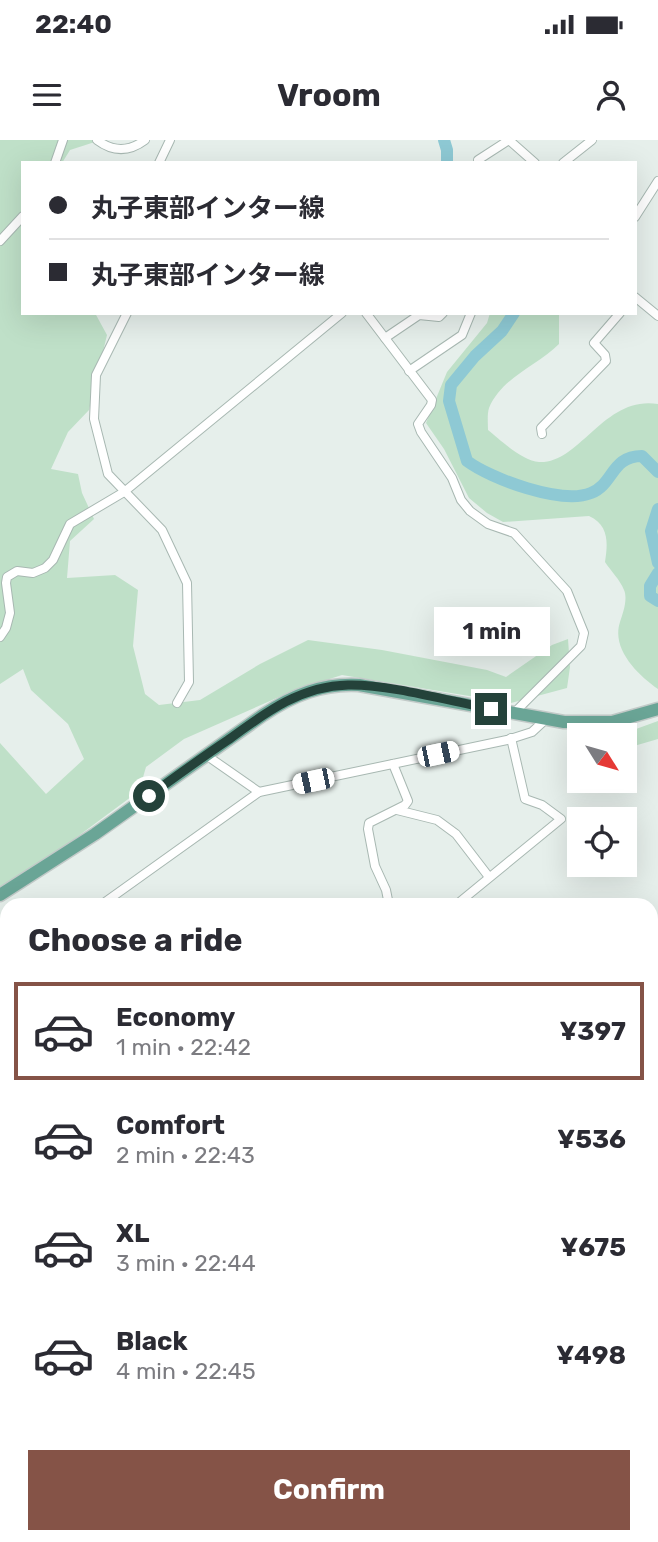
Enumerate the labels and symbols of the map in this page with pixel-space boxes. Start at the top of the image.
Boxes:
callout: 1 min [433,608,549,656]
route end [475,693,507,725]
north arrow [567,723,637,793]
car [416,739,461,769]
car [291,766,336,796]
route start [133,780,165,812]

